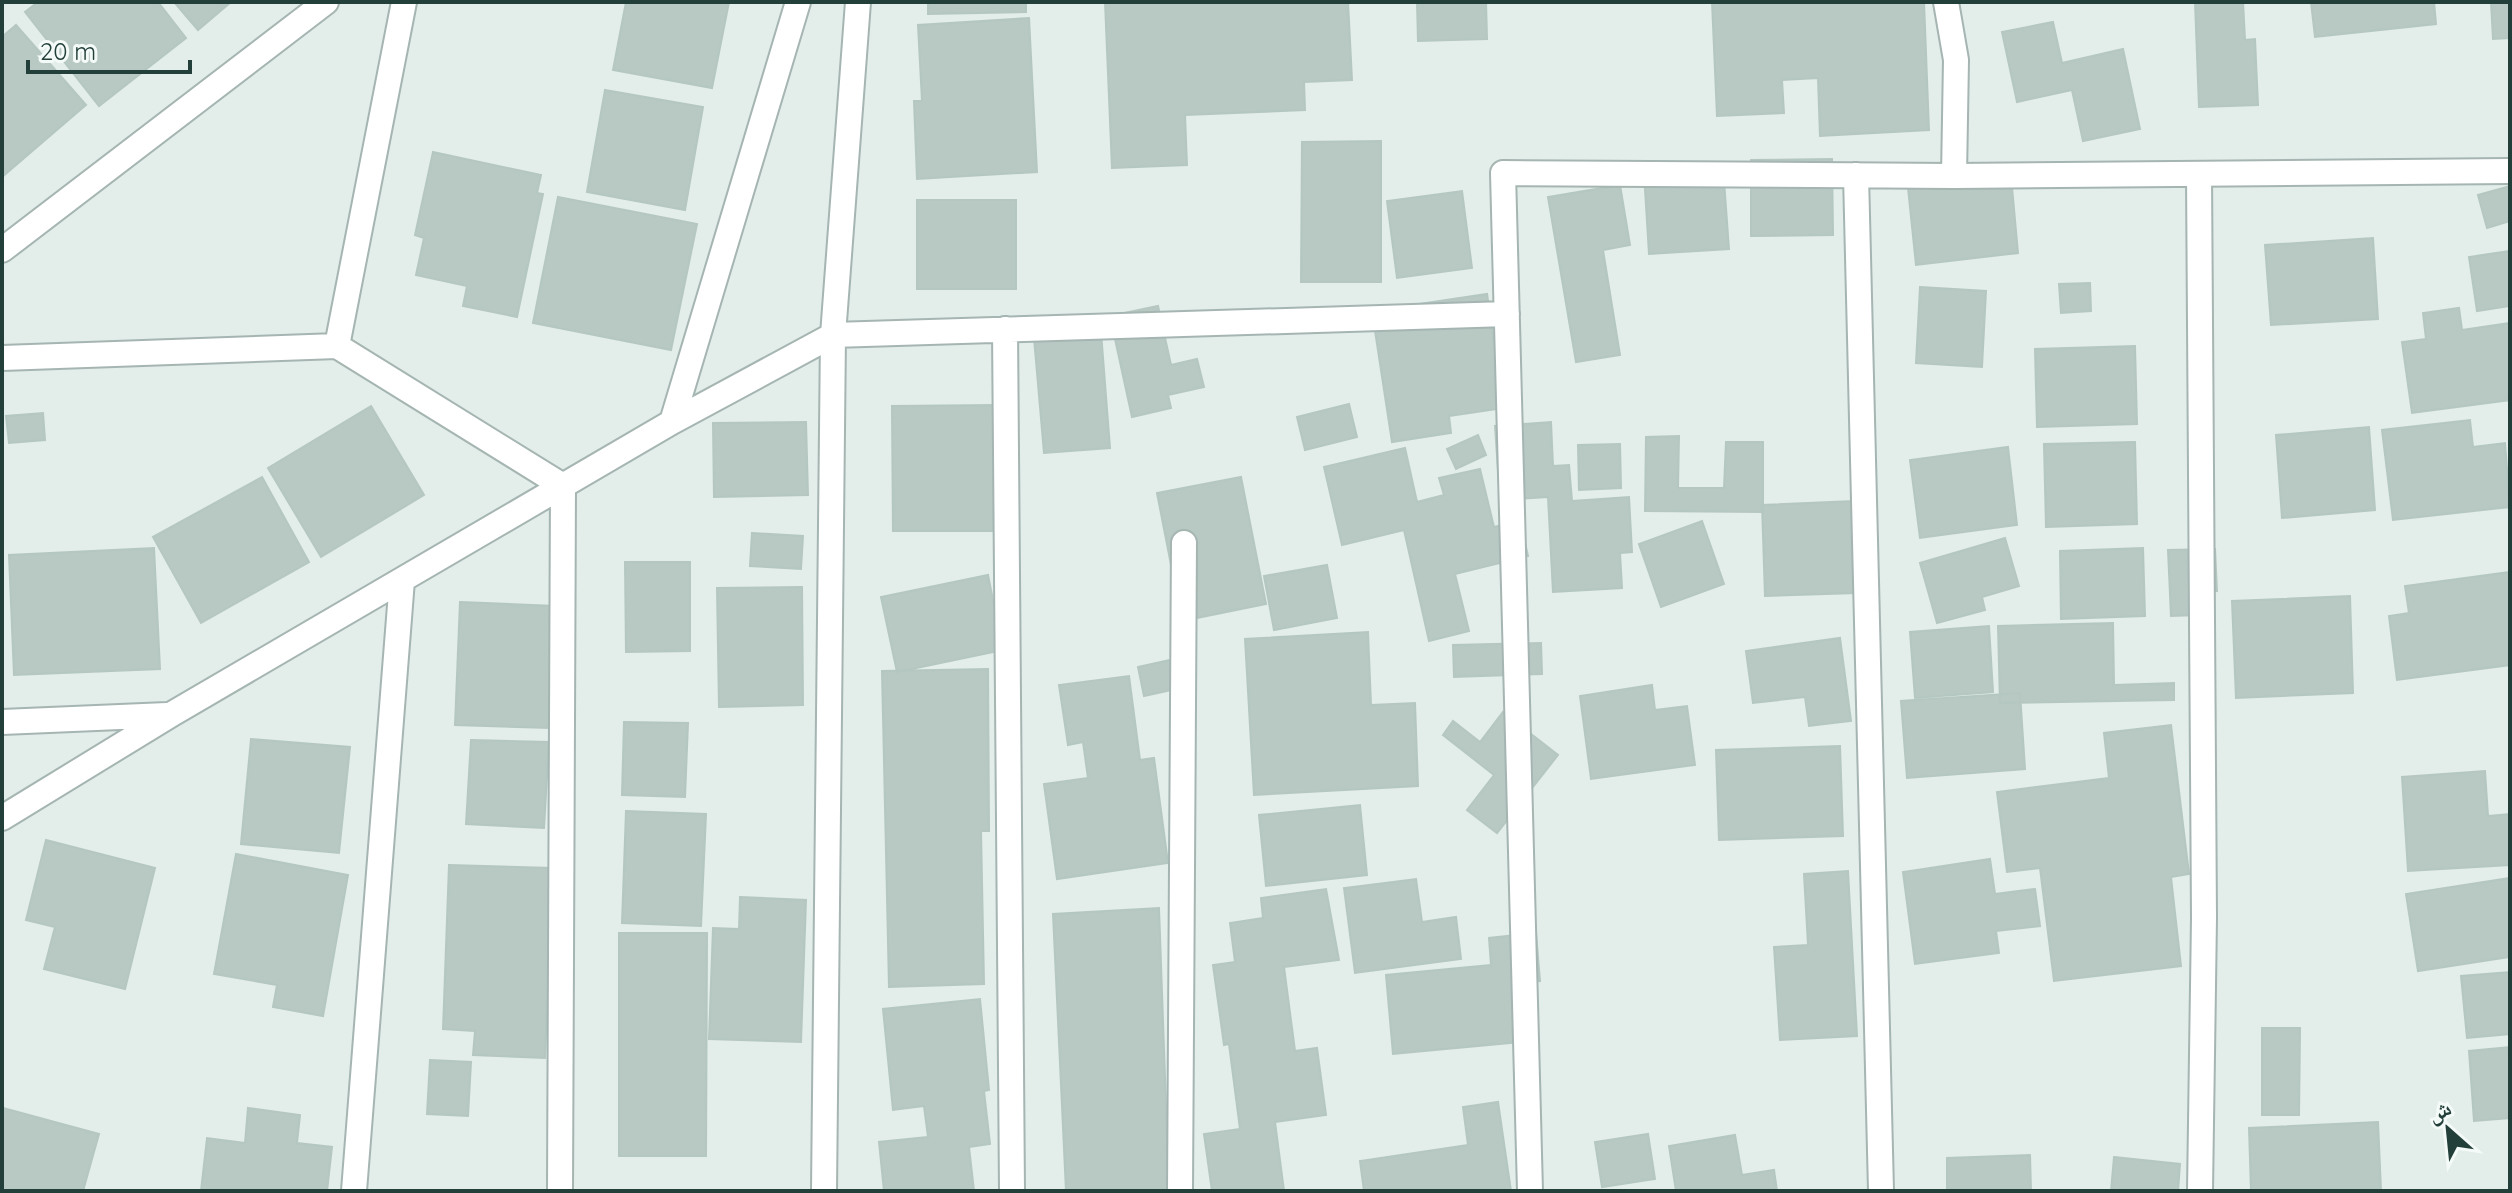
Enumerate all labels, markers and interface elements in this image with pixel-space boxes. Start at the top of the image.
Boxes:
scale bar [28,24,190,74]
text: 20 m [40,36,96,66]
north arrow [2408,1089,2488,1169]
text: ش [2422,1093,2456,1129]

